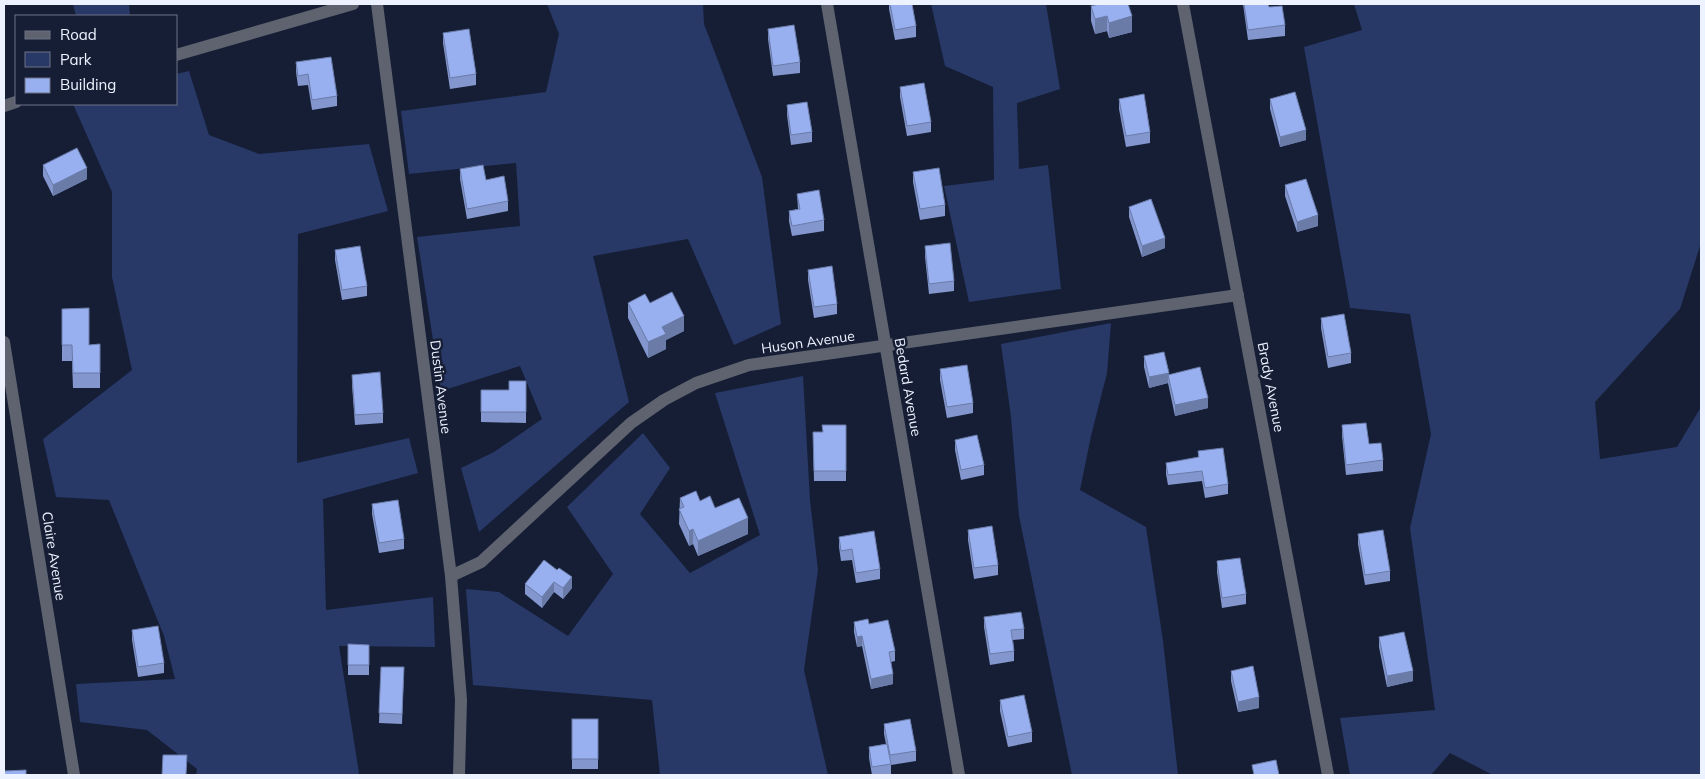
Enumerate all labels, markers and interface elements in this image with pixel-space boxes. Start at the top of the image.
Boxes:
legend [15,15,178,105]
text: Road [60,25,97,44]
text: Park [60,50,92,69]
text: Building [60,75,116,94]
street label: Huson Avenue [760,327,856,357]
street label: Bedard Avenue [890,336,926,438]
street label: Dustin Avenue [426,339,456,435]
street label: Brady Avenue [1253,341,1289,433]
street label: Claire Avenue [38,510,70,602]

